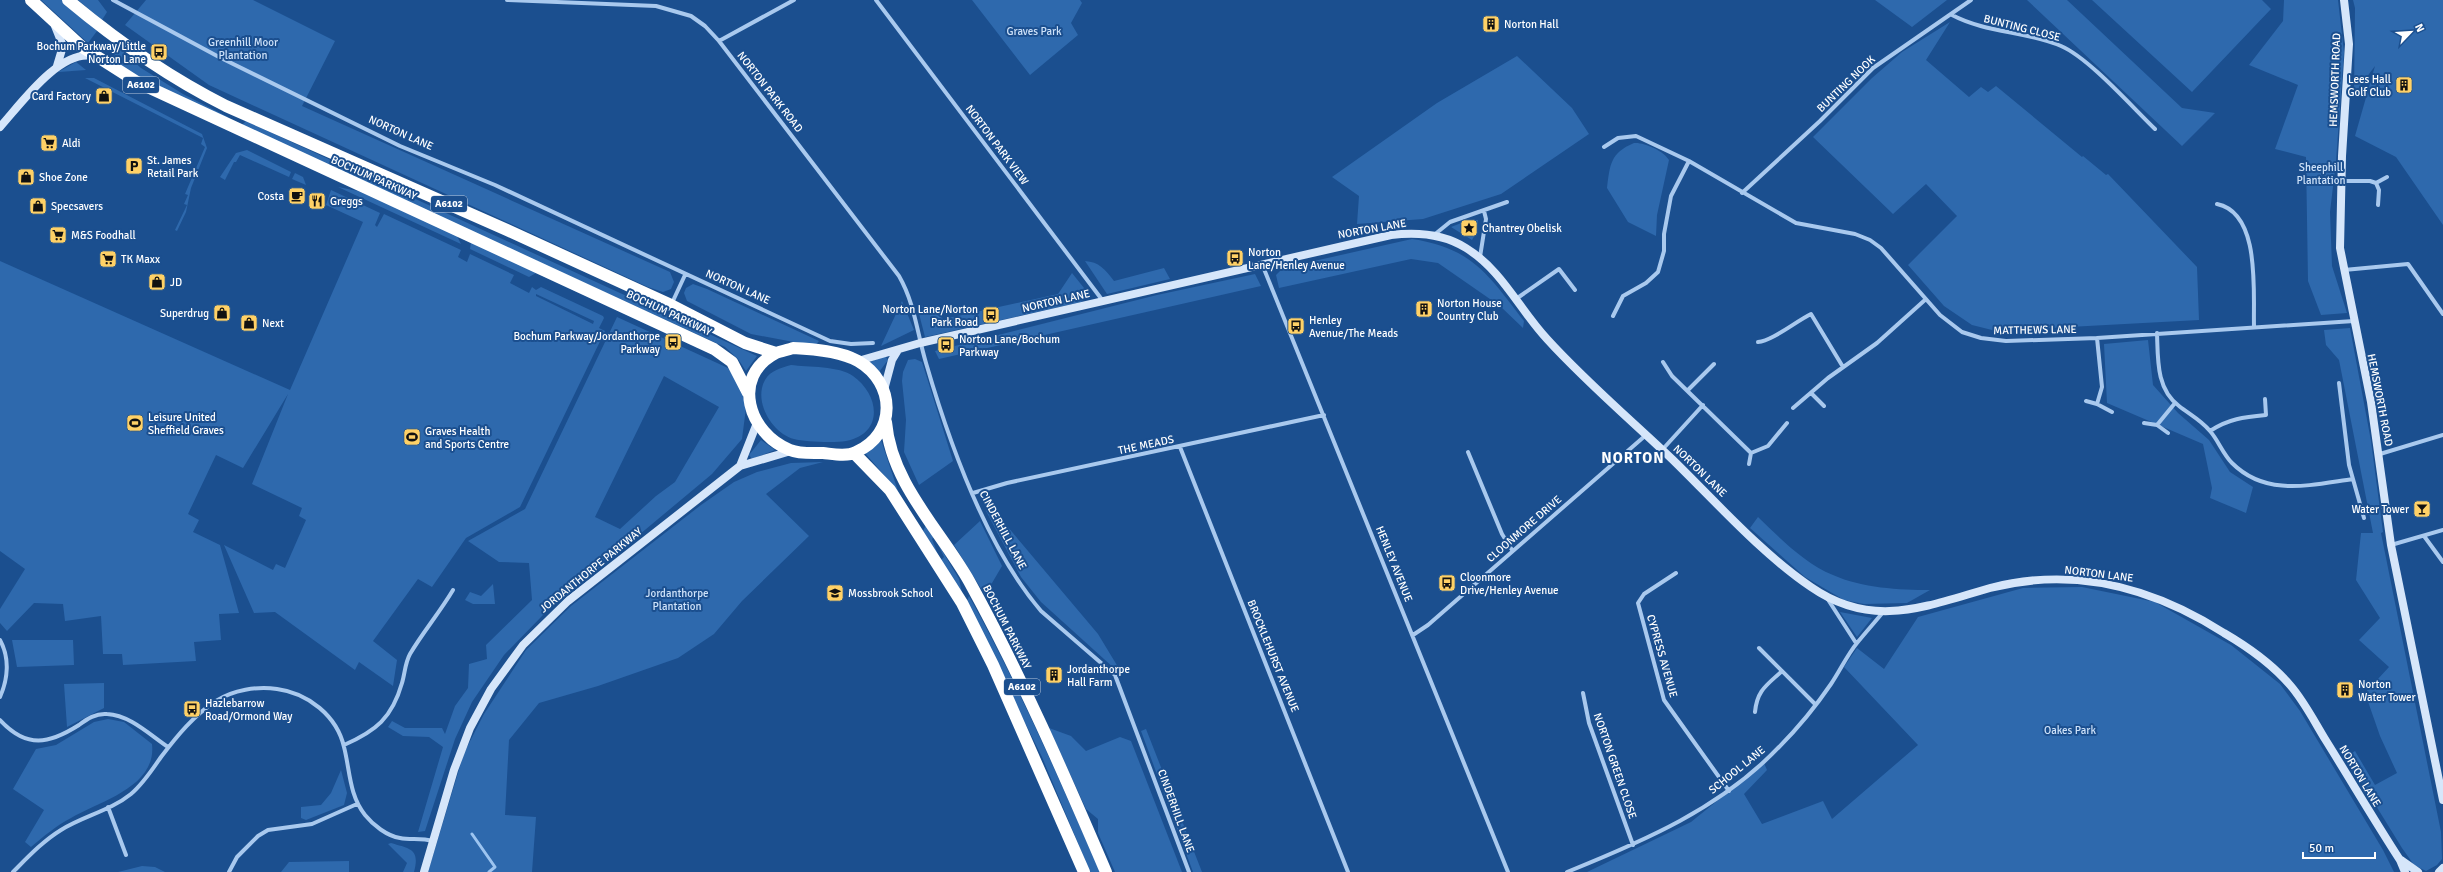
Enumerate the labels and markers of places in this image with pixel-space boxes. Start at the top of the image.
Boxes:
building icon: Norton Hall [1481,14,1501,34]
place label: Norton Hall [1504,18,1559,31]
place label: Bochum Parkway/Little Norton Lane [37,40,146,66]
bus stop icon: Bochum Parkway/Little Norton Lane [149,42,169,62]
place label: Lees Hall Golf Club [2347,73,2391,99]
building icon: Lees Hall Golf Club [2394,75,2414,95]
shop icon: Card Factory [94,86,114,106]
place label: Card Factory [32,90,92,103]
supermarket icon: Aldi [39,133,59,153]
place label: Aldi [62,137,81,150]
place label: St. James Retail Park [147,154,199,180]
parking icon: St. James Retail Park [124,156,144,176]
shop icon: Shoe Zone [16,167,36,187]
place label: Shoe Zone [39,171,88,184]
cafe icon: Costa [287,186,307,206]
place label: Costa [257,190,284,203]
restaurant icon: Greggs [307,191,327,211]
place label: Greggs [330,195,363,208]
shop icon: Specsavers [28,196,48,216]
place label: Specsavers [51,200,103,213]
place icon: Chantrey Obelisk [1459,218,1479,238]
place label: Chantrey Obelisk [1482,222,1562,235]
supermarket icon: M&S Foodhall [48,225,68,245]
place label: M&S Foodhall [71,229,136,242]
place label: Norton Lane/Henley Avenue [1248,246,1345,272]
bus stop icon: Norton Lane/Henley Avenue [1225,248,1245,268]
supermarket icon: TK Maxx [98,249,118,269]
place label: TK Maxx [121,253,160,266]
shop icon: JD [147,272,167,292]
place label: JD [170,276,182,289]
place label: Norton House Country Club [1437,297,1502,323]
building icon: Norton House Country Club [1414,299,1434,319]
shop icon: Superdrug [212,303,232,323]
place label: Norton Lane/Norton Park Road [882,303,978,329]
bus stop icon: Norton Lane/Norton Park Road [981,305,1001,325]
place label: Superdrug [160,307,209,320]
shop icon: Next [239,313,259,333]
place label: Henley Avenue/The Meads [1309,314,1398,340]
bus stop icon: Henley Avenue/The Meads [1286,316,1306,336]
place label: Next [262,317,284,330]
place label: Bochum Parkway/Jordanthorpe Parkway [513,330,661,356]
bus stop icon: Bochum Parkway/Jordanthorpe Parkway [663,332,683,352]
place label: Norton Lane/Bochum Parkway [959,333,1060,359]
bus stop icon: Norton Lane/Bochum Parkway [936,335,956,355]
place label: Leisure United Sheffield Graves [148,411,224,437]
sports icon: Leisure United Sheffield Graves [125,413,145,433]
place label: Graves Health and Sports Centre [425,425,509,451]
sports icon: Graves Health and Sports Centre [402,427,422,447]
bar icon: Water Tower [2412,499,2432,519]
place label: Water Tower [2351,503,2409,516]
place label: Cloonmore Drive/Henley Avenue [1460,571,1559,597]
bus stop icon: Cloonmore Drive/Henley Avenue [1437,573,1457,593]
school or university icon: Mossbrook School [825,583,845,603]
place label: Mossbrook School [848,587,933,600]
place label: Jordanthorpe Hall Farm [1067,663,1130,689]
building icon: Jordanthorpe Hall Farm [1044,665,1064,685]
place label: Norton Water Tower [2358,678,2416,704]
building icon: Norton Water Tower [2335,680,2355,700]
place label: Hazlebarrow Road/Ormond Way [205,697,293,723]
bus stop icon: Hazlebarrow Road/Ormond Way [182,699,202,719]

